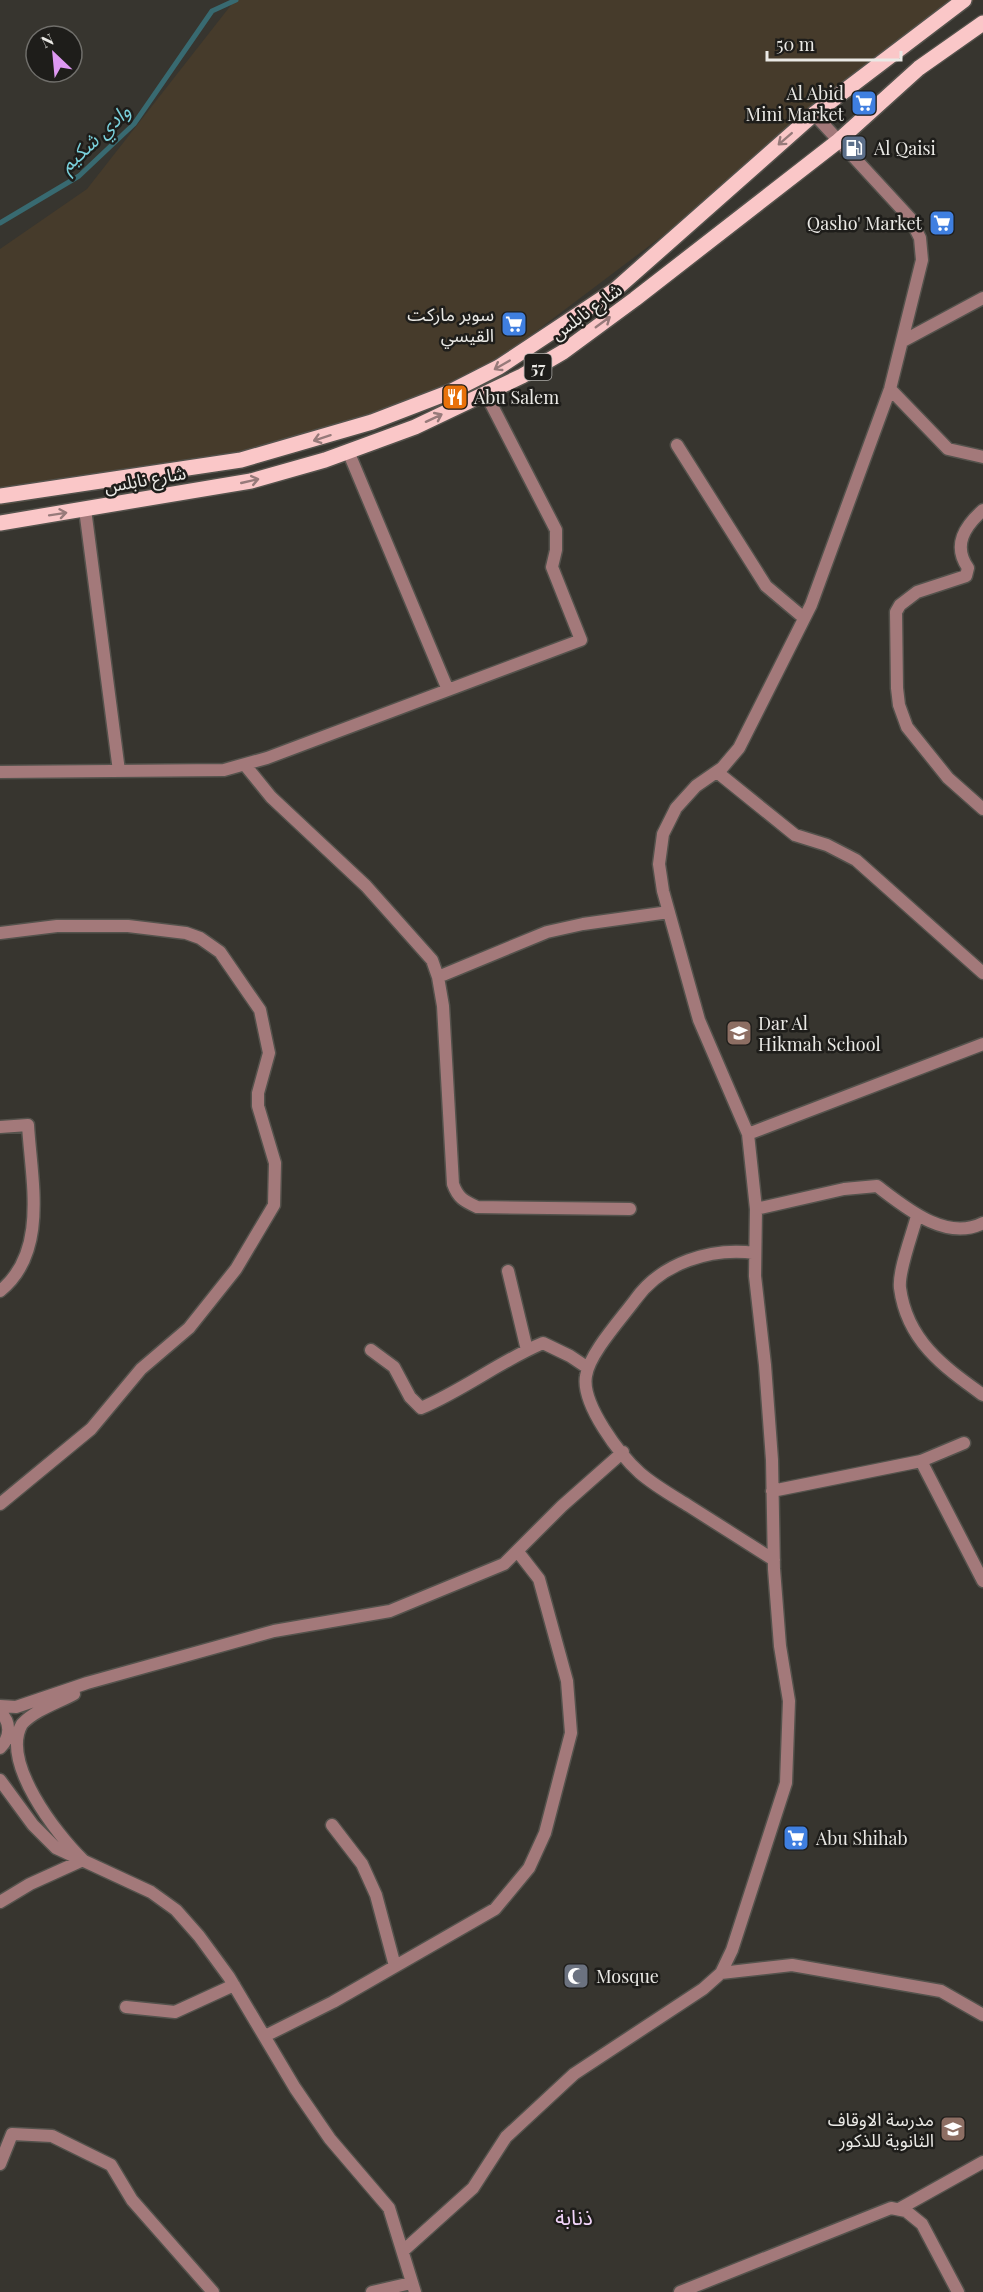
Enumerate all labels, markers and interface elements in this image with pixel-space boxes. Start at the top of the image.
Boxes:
north arrow [24,24,84,84]
scale bar [767,24,900,62]
text: N [37,28,57,52]
text: 50 m [776,32,815,56]
place label: Al Abid Mini Market [745,81,845,126]
supermarket icon: Al Abid Mini Market [849,88,879,118]
water label: وادي شكيم [52,97,138,180]
one-way arrow [777,133,793,146]
fuel station icon: Al Qaisi [839,133,869,163]
place label: Al Qaisi [873,136,936,160]
supermarket icon: Qasho' Market [927,208,957,238]
place label: Qasho' Market [807,211,923,235]
street label: شارع نابلس [545,277,628,347]
place label: سوبر ماركت القيسي [407,302,494,349]
supermarket icon: سوبر ماركت القيسي [499,309,529,339]
one-way arrow [595,316,611,328]
road number: 57 [524,354,552,380]
one-way arrow [494,359,511,371]
restaurant icon: Abu Salem [440,382,470,412]
place label: Abu Salem [473,385,559,409]
one-way arrow [425,412,443,424]
one-way arrow [313,433,332,444]
street label: شارع نابلس [102,460,188,501]
one-way arrow [240,474,259,486]
one-way arrow [47,508,67,519]
place label: Dar Al Hikmah School [758,1011,881,1056]
school or university icon: Dar Al Hikmah School [724,1018,754,1048]
supermarket icon: Abu Shihab [781,1823,811,1853]
place label: Abu Shihab [815,1826,908,1850]
mosque icon: Mosque [561,1961,591,1991]
place label: Mosque [596,1964,659,1988]
place label: مدرسة الاوقاف الثانوية للذكور [828,2107,934,2152]
school or university icon: مدرسة الاوقاف الثانوية للذكور [938,2114,968,2144]
district label: ذنابة [555,2202,593,2230]

